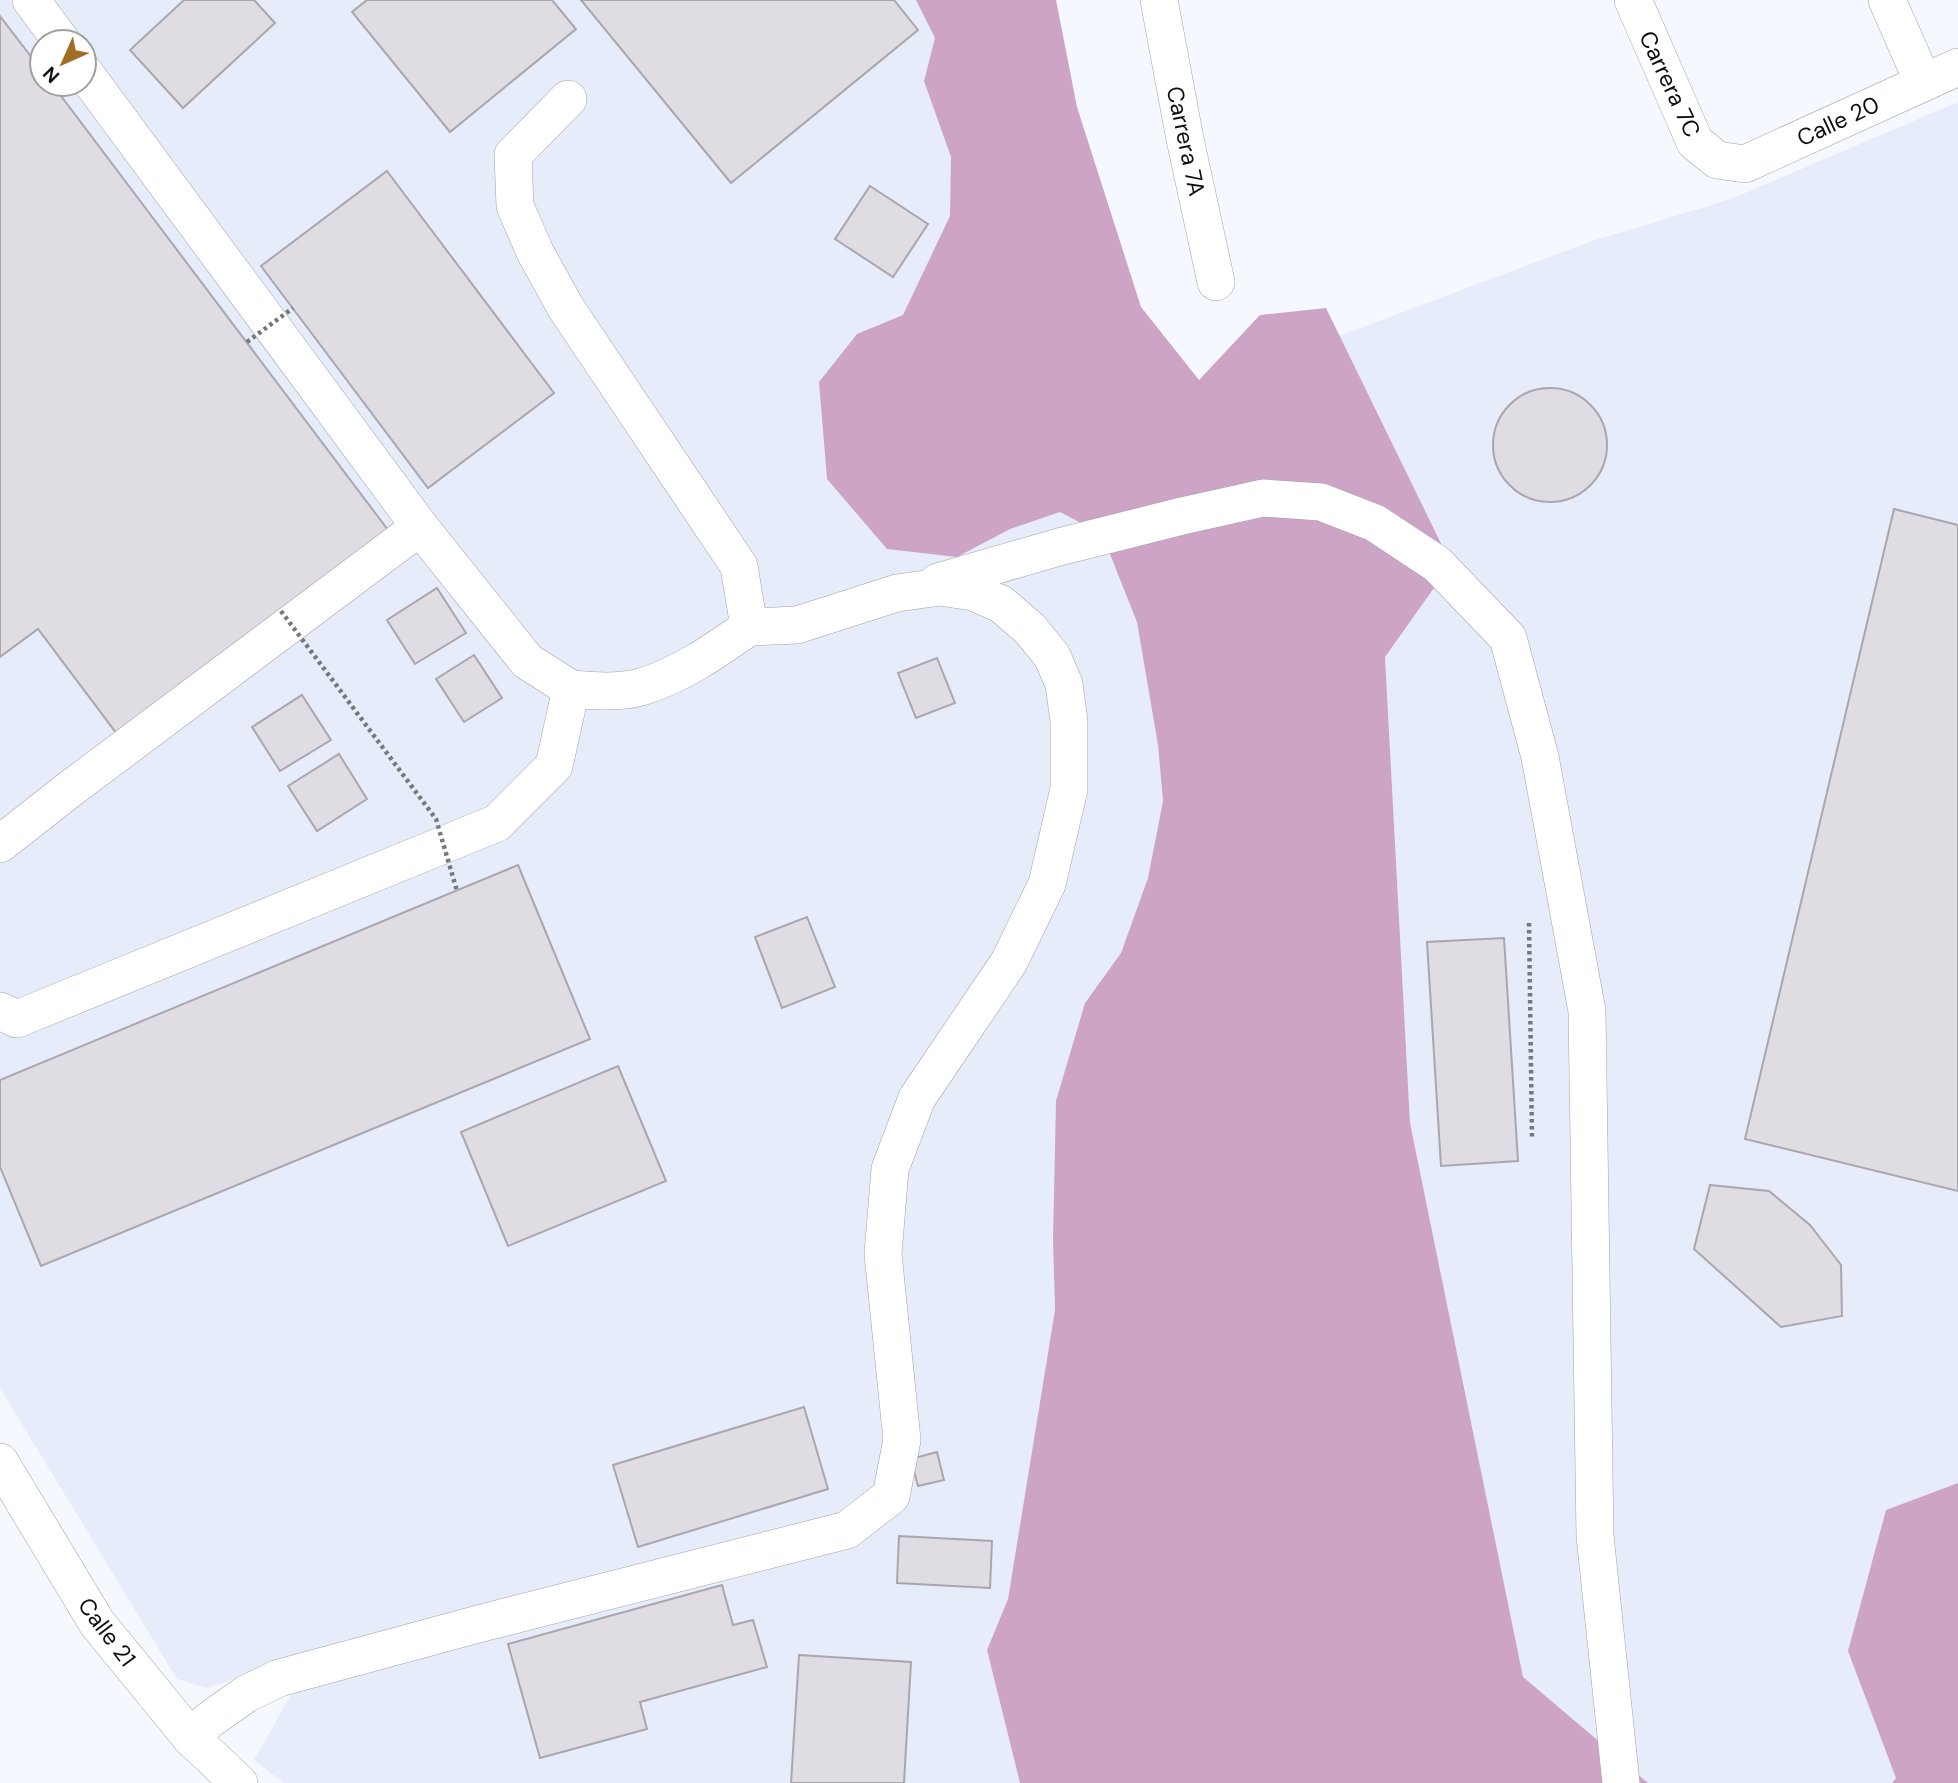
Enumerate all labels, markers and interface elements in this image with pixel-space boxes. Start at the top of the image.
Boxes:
street label: Carrera 7C [1632,26,1708,142]
north arrow [28,28,98,98]
text: N [38,61,65,88]
street label: Carrera 7A [1160,83,1212,199]
street label: Calle 20 [1792,89,1884,153]
street label: Calle 21 [71,1591,143,1673]

